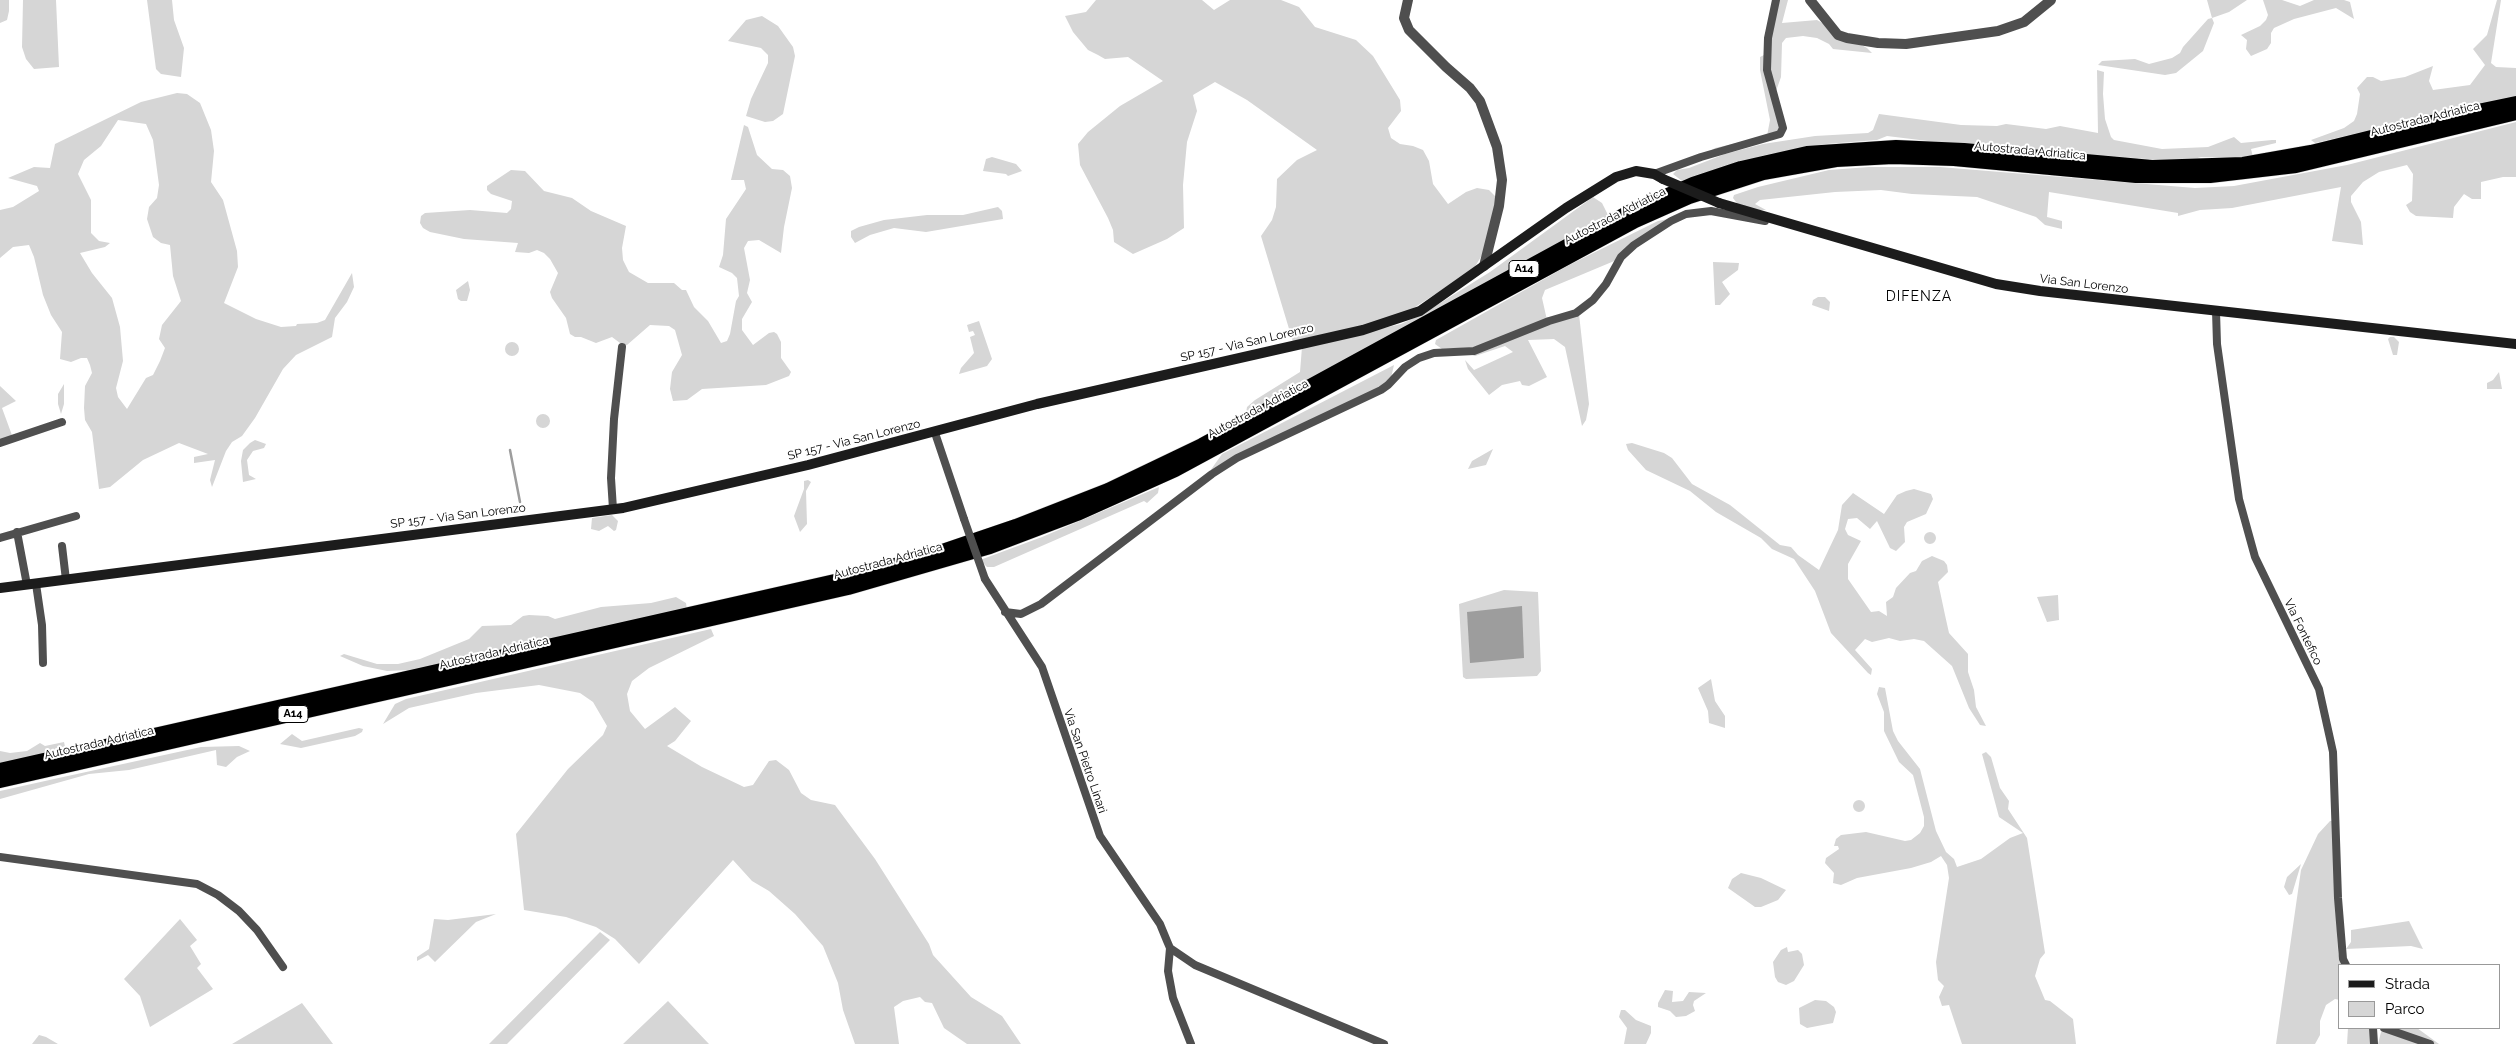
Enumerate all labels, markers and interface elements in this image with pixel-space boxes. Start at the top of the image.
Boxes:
street label: Autostrada Adriatica [2369,98,2481,140]
street label: Autostrada Adriatica [1973,139,2087,163]
street label: Autostrada Adriatica [1562,184,1668,248]
road number: A14 [1509,260,1539,278]
street label: Via San Lorenzo [2039,271,2129,297]
district label: DIFENZA [1885,289,1953,305]
street label: SP 157 - Via San Lorenzo [1179,321,1315,365]
street label: Autostrada Adriatica [1205,376,1311,442]
street label: SP 157 - Via San Lorenzo [786,417,922,463]
street label: SP 157 - Via San Lorenzo [389,501,527,531]
street label: Autostrada Adriatica [832,540,944,582]
street label: Via Fontefico [2281,597,2325,667]
street label: Autostrada Adriatica [438,633,550,673]
road number: A14 [278,706,308,722]
street label: Via San Pietro Linari [1060,707,1110,815]
street label: Autostrada Adriatica [43,723,155,763]
legend [2338,964,2501,1029]
text: Strada [2385,975,2430,993]
text: Parco [2385,1000,2425,1018]

